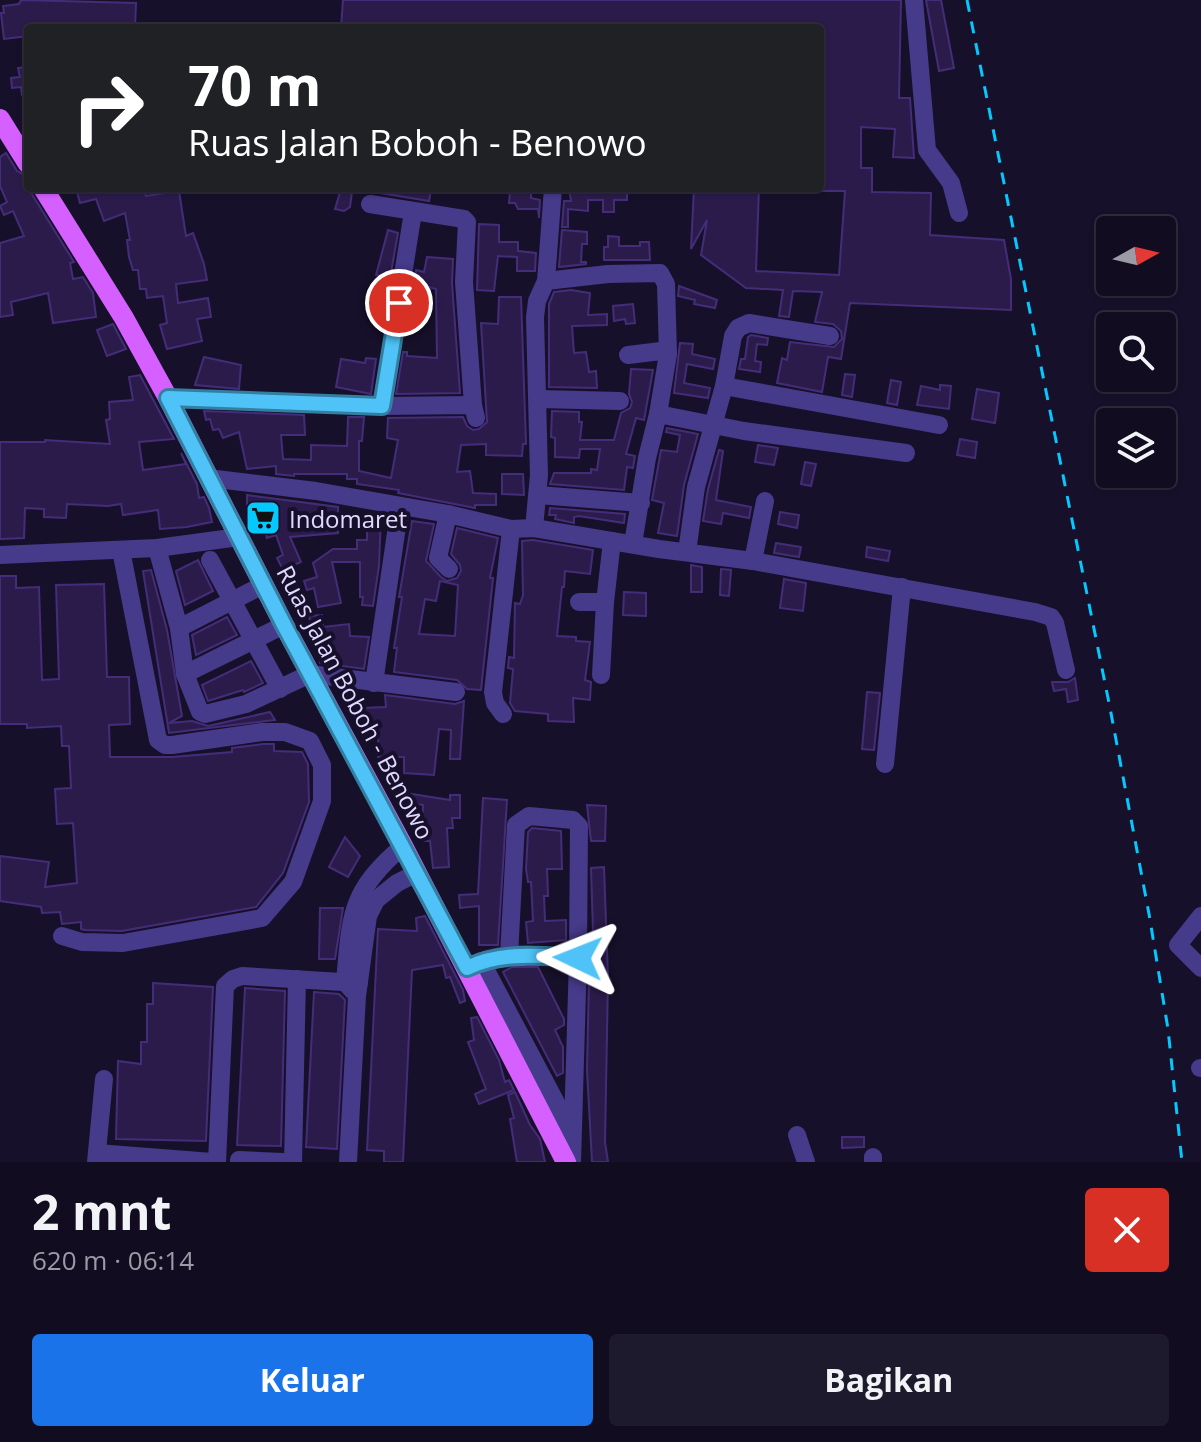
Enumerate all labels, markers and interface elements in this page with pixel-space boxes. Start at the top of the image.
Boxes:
text: 70 m [188,46,322,122]
icon: right [56,56,160,160]
text: Ruas Jalan Boboh - Benowo [188,118,647,167]
north arrow [1096,216,1176,296]
map controls [1096,216,1176,488]
pin [365,269,433,337]
icon: arrive [377,281,421,325]
button: search [1096,312,1176,392]
button: layers [1096,408,1176,488]
supermarket icon: Indomaret [244,499,282,537]
place label: Indomaret [289,502,407,535]
street label: Ruas Jalan Boboh - Benowo [270,559,442,845]
position arrow [536,916,620,1000]
text: 2 mnt [32,1179,171,1244]
button: close [1085,1188,1169,1272]
text: 620 m · 06:14 [32,1242,194,1278]
button: Keluar [32,1334,593,1426]
button: Bagikan [609,1334,1169,1426]

